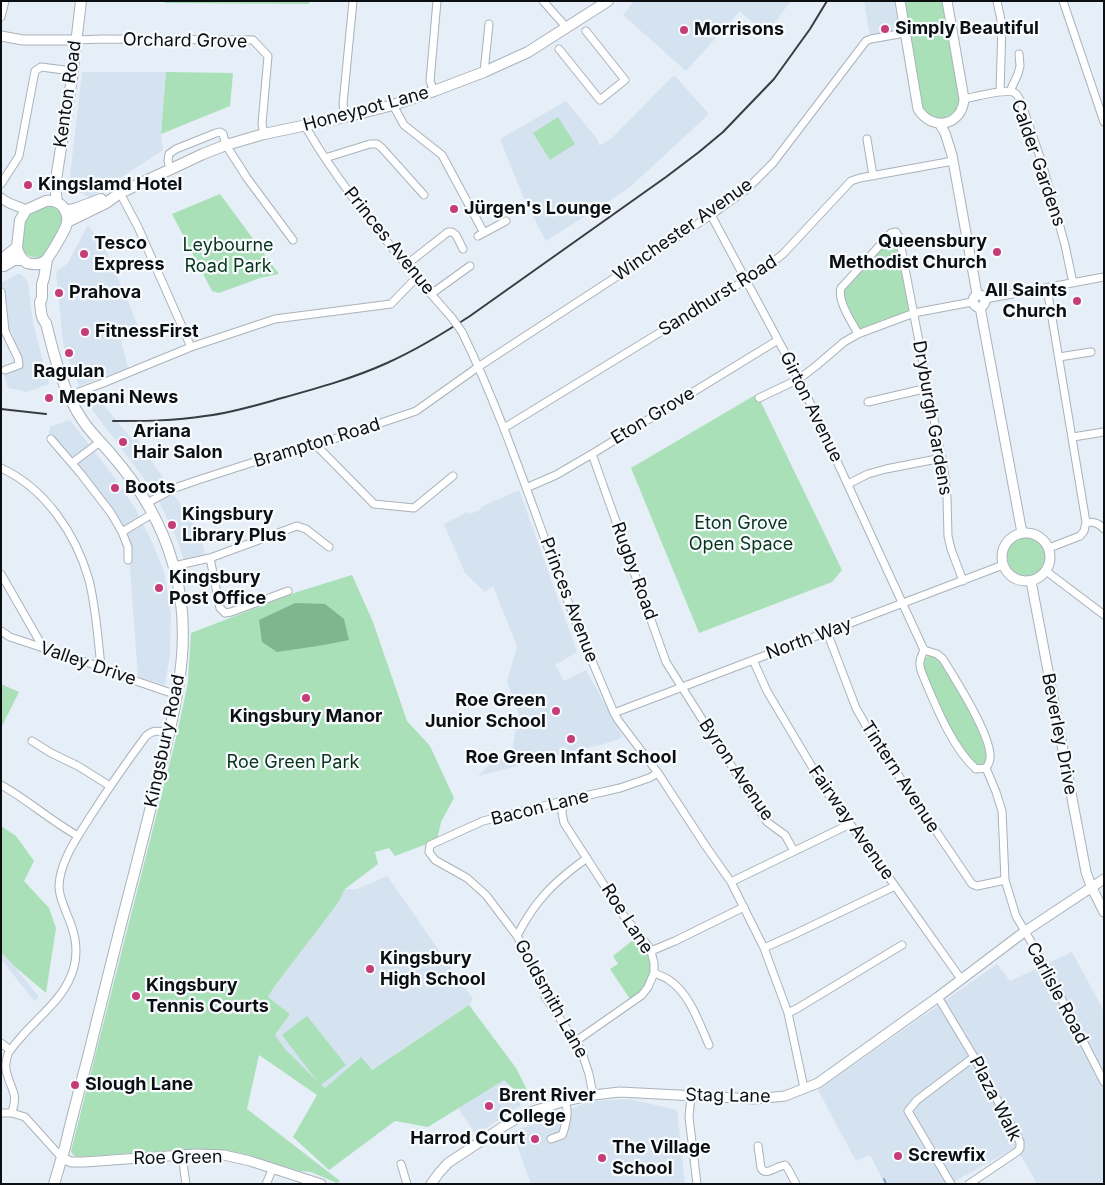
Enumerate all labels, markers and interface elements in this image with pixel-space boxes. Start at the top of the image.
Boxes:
place label: Simply Beautiful [895,18,1039,40]
place label: Morrisons [694,19,784,41]
marker: Simply Beautiful [879,23,891,35]
marker: Morrisons [678,24,690,36]
street label: Orchard Grove [123,29,247,53]
street label: Kenton Road [50,39,86,149]
street label: Honeypot Lane [301,82,431,136]
street label: Calder Gardens [1006,97,1070,229]
place label: Kingslamd Hotel [38,174,182,196]
street label: Winchester Avenue [609,174,757,286]
marker: Kingslamd Hotel [22,179,34,191]
street label: Princes Avenue [339,183,439,299]
place label: Jürgen's Lounge [464,198,612,220]
marker: Jürgen's Lounge [448,203,460,215]
place label: Queensbury Methodist Church [829,231,987,274]
place label: Tesco Express [94,233,164,276]
park label: Leybourne Road Park [182,235,274,278]
marker: Queensbury Methodist Church [991,246,1003,258]
marker: Tesco Express [78,248,90,260]
street label: Sandhurst Road [655,251,781,341]
place label: All Saints Church [985,280,1067,322]
place label: Prahova [69,282,141,304]
marker: Prahova [53,287,65,299]
marker: All Saints Church [1071,295,1083,307]
place label: FitnessFirst [95,321,199,343]
marker: FitnessFirst [79,326,91,338]
street label: Dryburgh Gardens [908,339,956,497]
marker: Ragulan [63,347,75,359]
street label: Girton Avenue [775,348,847,466]
place label: Ragulan [33,361,105,383]
street label: Eton Grove [607,383,699,449]
place label: Mepani News [59,387,178,409]
marker: Mepani News [43,392,55,404]
street label: Brampton Road [251,414,383,472]
place label: Ariana Hair Salon [133,421,223,464]
marker: Ariana Hair Salon [117,436,129,448]
place label: Boots [125,477,176,499]
marker: Boots [109,482,121,494]
place label: Kingsbury Library Plus [182,504,286,546]
park label: Eton Grove Open Space [689,513,793,556]
marker: Kingsbury Library Plus [166,519,178,531]
street label: Rugby Road [606,519,662,623]
street label: Princes Avenue [535,534,603,666]
place label: Kingsbury Post Office [169,567,266,610]
marker: Kingsbury Post Office [153,582,165,594]
street label: North Way [763,613,855,665]
street label: Valley Drive [37,637,139,691]
street label: Beverley Drive [1037,671,1081,797]
street label: Kingsbury Road [140,673,190,809]
place label: Roe Green Junior School [425,690,546,732]
marker: Kingsbury Manor [300,692,312,704]
marker: Roe Green Junior School [550,705,562,717]
place label: Kingsbury Manor [230,706,382,728]
street label: Byron Avenue [694,715,778,825]
street label: Tintern Avenue [856,717,944,837]
marker: Roe Green Infant School [565,733,577,745]
place label: Roe Green Infant School [465,747,677,769]
park label: Roe Green Park [227,752,359,774]
street label: Fairway Avenue [804,762,898,884]
street label: Bacon Lane [489,785,591,831]
street label: Roe Lane [596,880,658,958]
street label: Goldsmith Lane [509,936,593,1062]
street label: Carlisle Road [1021,939,1093,1047]
place label: Kingsbury High School [380,948,486,991]
marker: Kingsbury High School [364,963,376,975]
place label: Kingsbury Tennis Courts [146,975,269,1018]
marker: Kingsbury Tennis Courts [130,990,142,1002]
street label: Plaza Walk [964,1053,1026,1145]
place label: Slough Lane [85,1074,193,1096]
marker: Slough Lane [69,1079,81,1091]
street label: Stag Lane [685,1084,771,1108]
place label: Brent River College [499,1085,596,1128]
marker: Brent River College [483,1100,495,1112]
place label: Harrod Court [410,1128,525,1150]
marker: Harrod Court [529,1133,541,1145]
place label: The Village School [612,1137,711,1180]
place label: Screwfix [908,1145,986,1167]
street label: Roe Green [133,1146,223,1170]
marker: Screwfix [892,1150,904,1162]
marker: The Village School [596,1152,608,1164]

